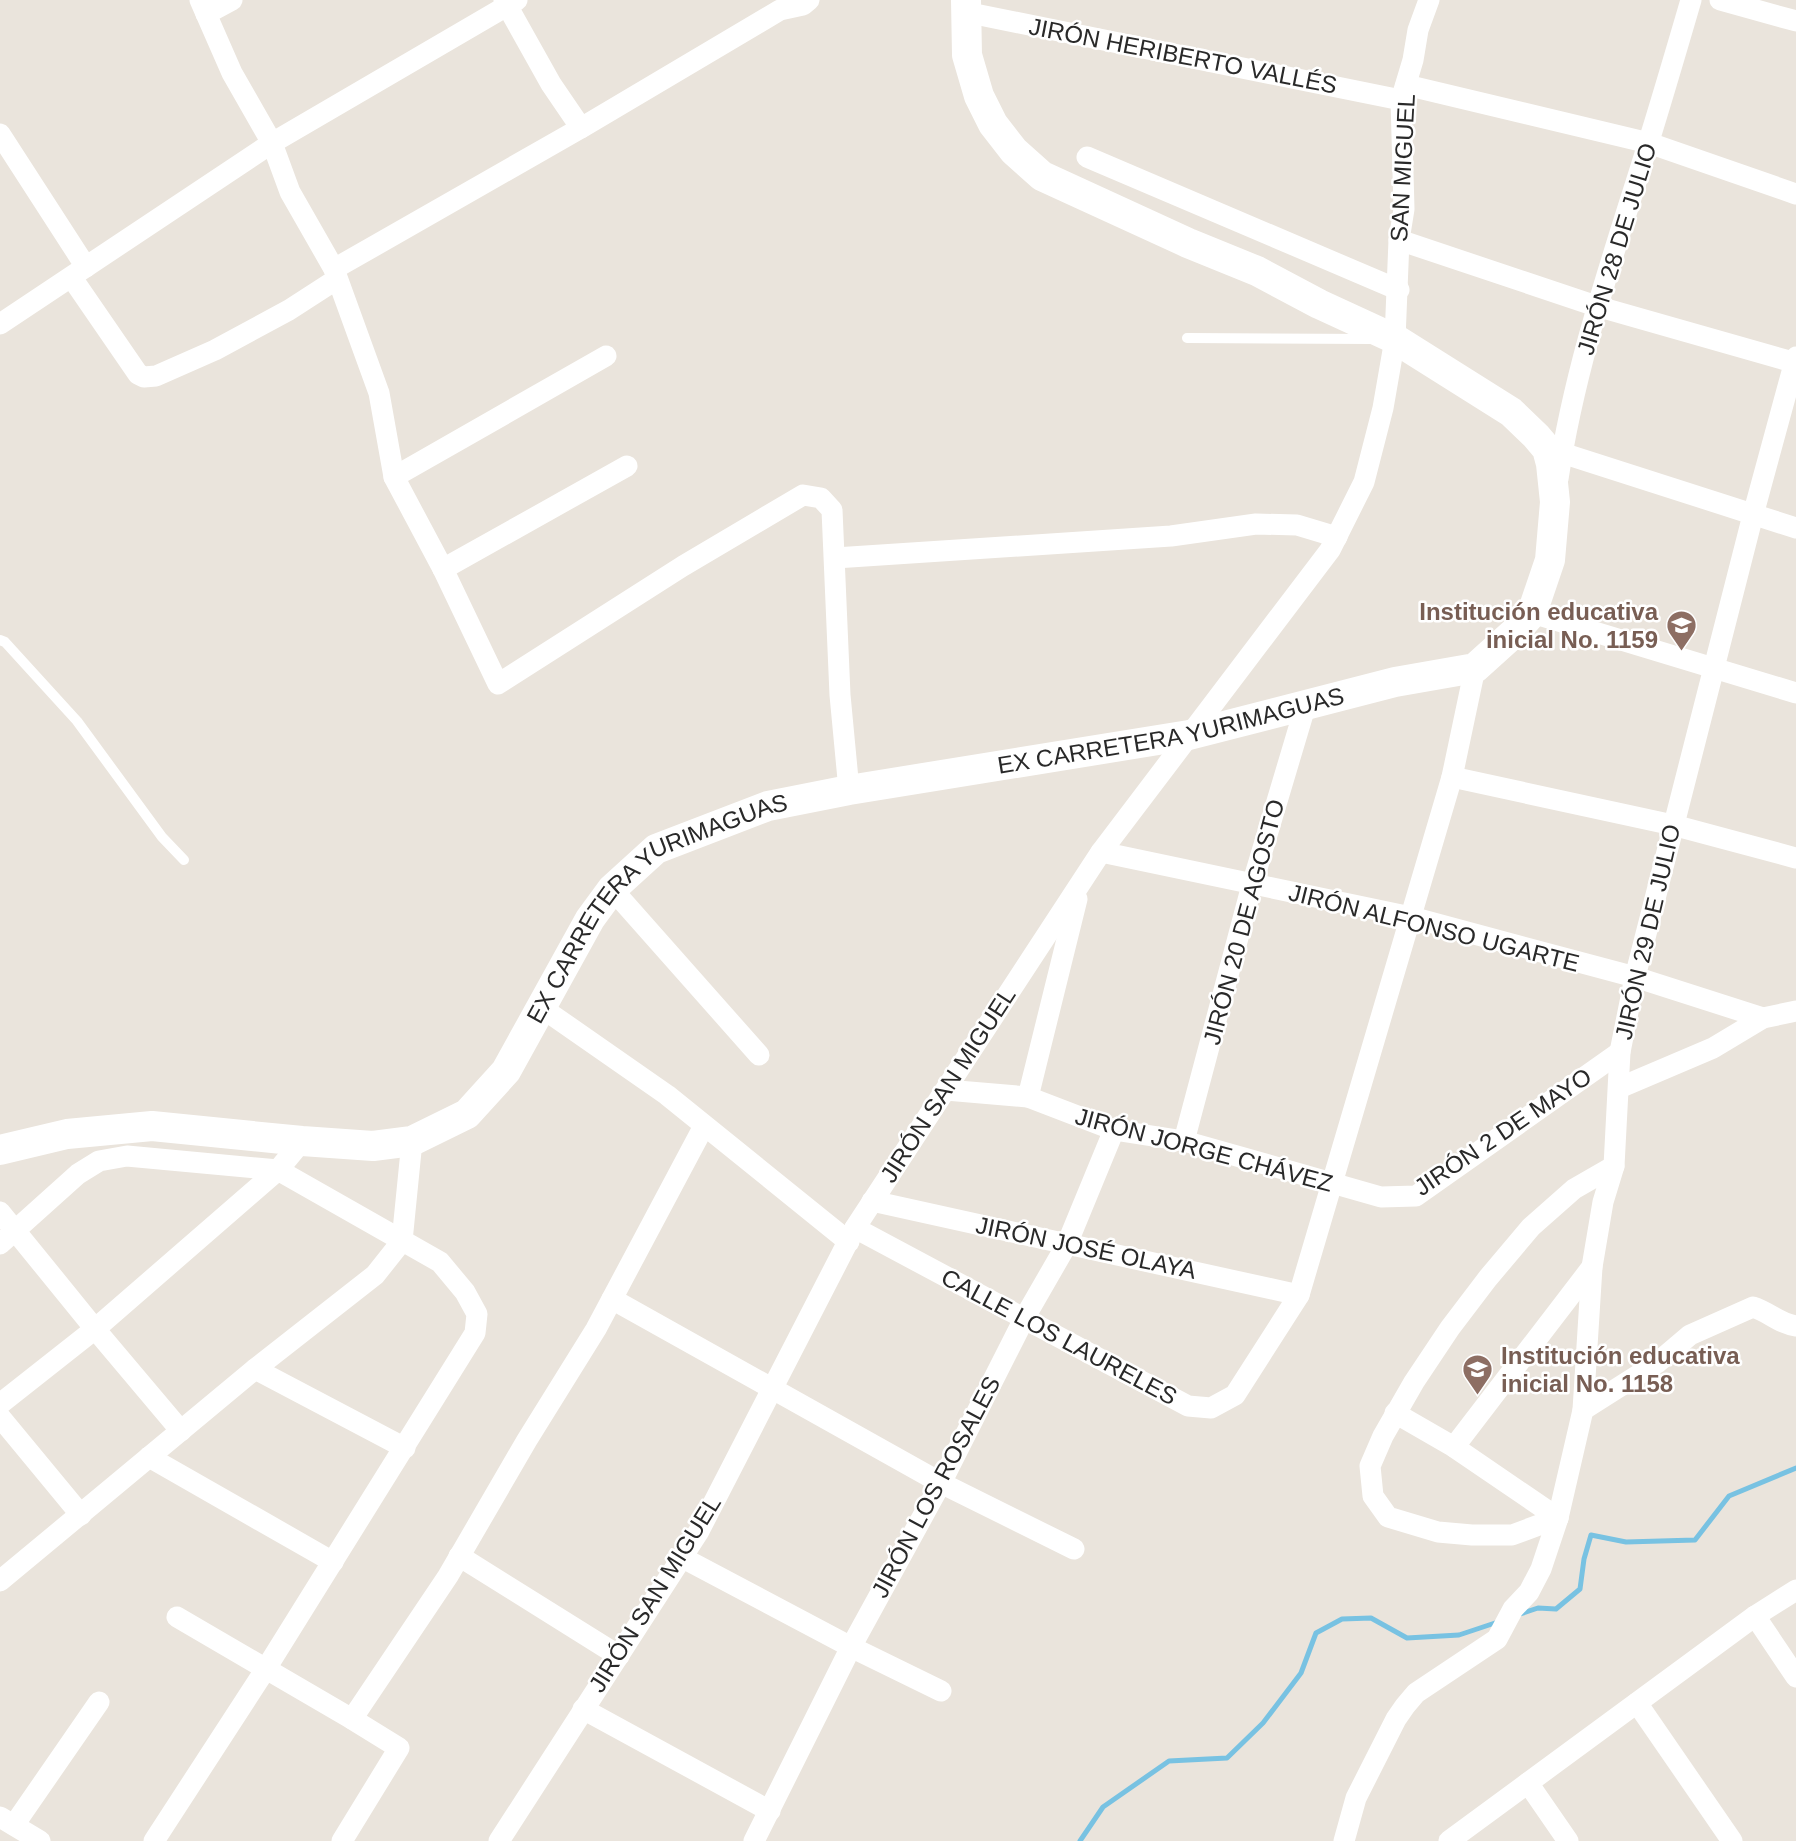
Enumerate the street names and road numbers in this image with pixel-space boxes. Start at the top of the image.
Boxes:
street label: JIRÓN HERIBERTO VALLÉS [1027,12,1340,99]
street label: SAN MIGUEL [1385,93,1420,243]
street label: JIRÓN 28 DE JULIO [1571,140,1662,358]
street label: EX CARRETERA YURIMAGUAS [996,682,1347,779]
street label: EX CARRETERA YURIMAGUAS [521,788,790,1028]
street label: JIRÓN 20 DE AGOSTO [1198,796,1289,1048]
street label: JIRÓN 29 DE JULIO [1610,822,1685,1042]
street label: JIRÓN ALFONSO UGARTE [1286,878,1582,977]
street label: JIRÓN SAN MIGUEL [875,982,1021,1187]
street label: JIRÓN 2 DE MAYO [1409,1062,1596,1201]
street label: JIRÓN JORGE CHÁVEZ [1072,1102,1336,1197]
street label: JIRÓN JOSÉ OLAYA [974,1211,1199,1284]
street label: CALLE LOS LAURELES [937,1263,1182,1410]
street label: JIRÓN LOS ROSALES [866,1371,1005,1602]
street label: JIRÓN SAN MIGUEL [583,1490,726,1697]

